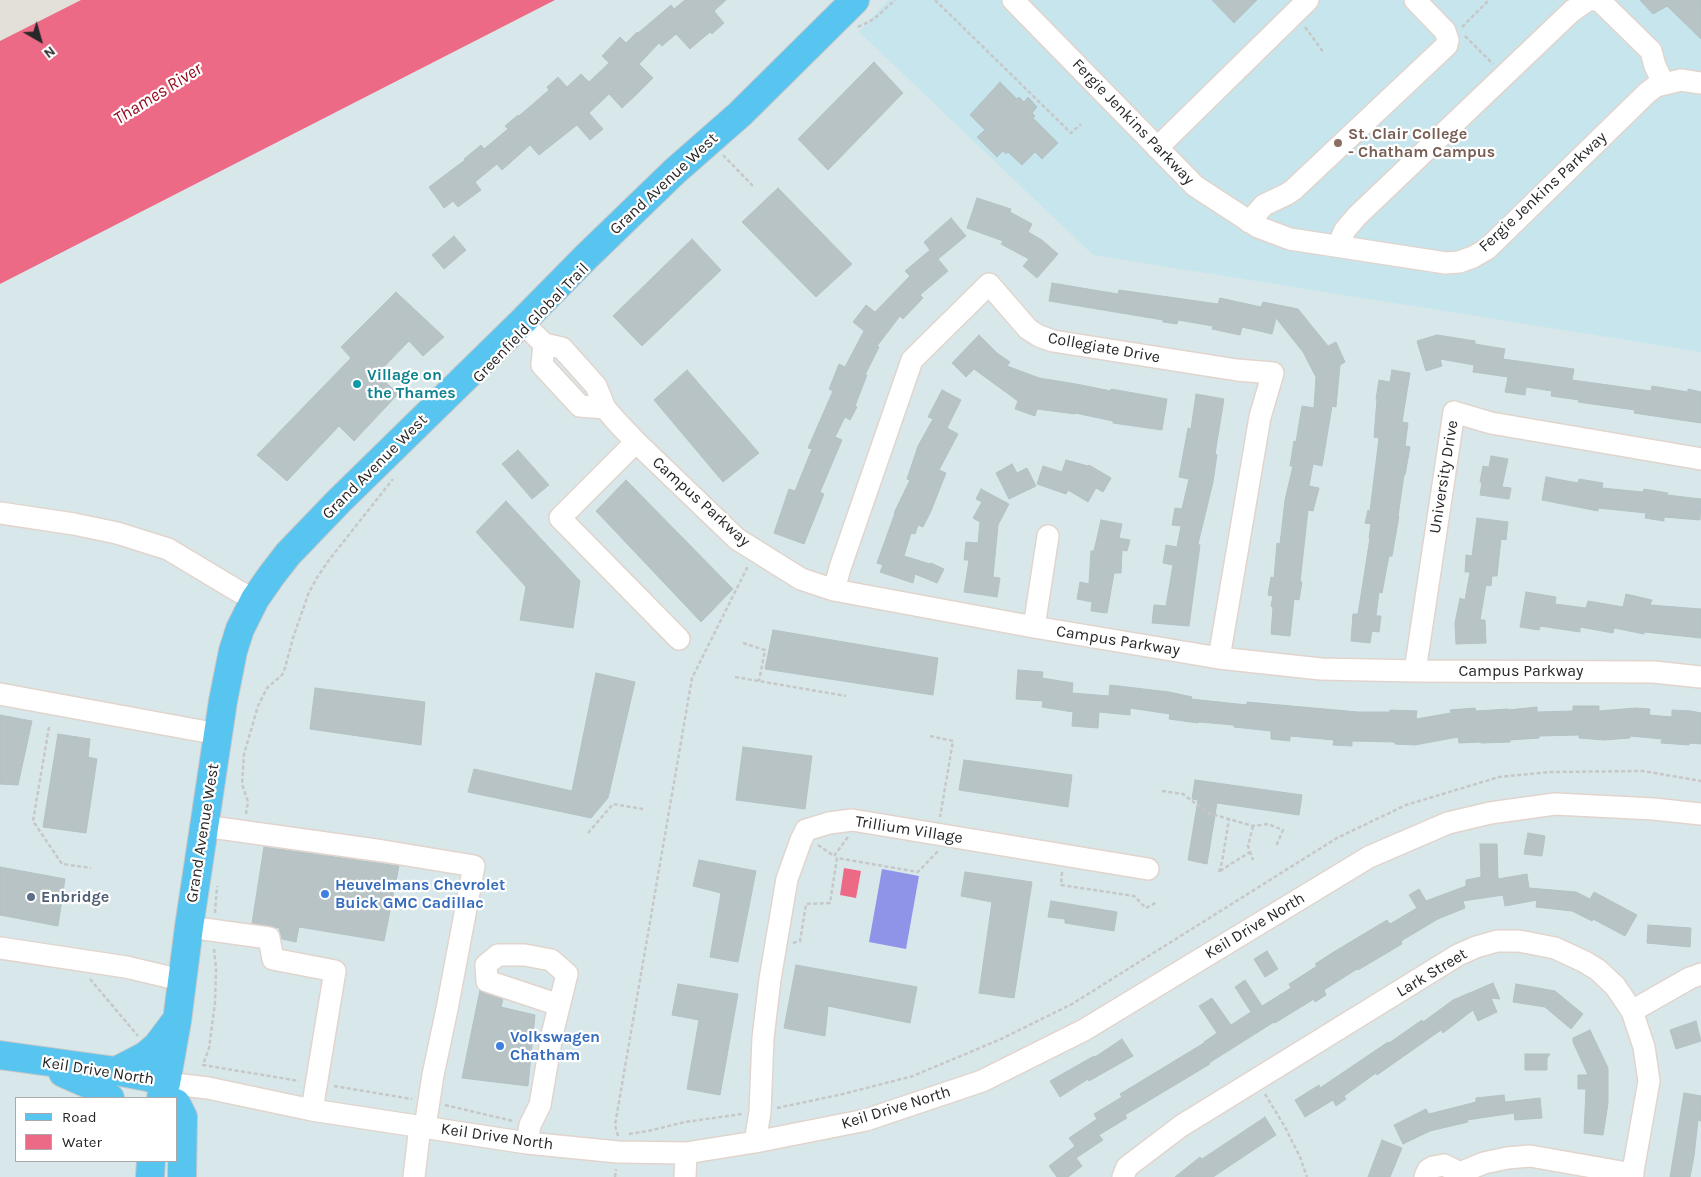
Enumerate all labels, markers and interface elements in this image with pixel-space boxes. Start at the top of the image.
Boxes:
north arrow [15,15,65,65]
text: N [40,42,59,62]
street label: Fergie Jenkins Parkway [1068,55,1198,189]
water label: Thames River [110,58,206,130]
place label: St. Clair College - Chatham Campus [1348,124,1495,162]
street label: Fergie Jenkins Parkway [1475,128,1611,256]
street label: Grand Avenue West [606,129,722,239]
marker: St. Clair College - Chatham Campus [1332,137,1344,149]
street label: Greenfield Global Trail [469,259,593,387]
street label: Collegiate Drive [1046,329,1162,367]
place label: Village on the Thames [367,365,456,403]
marker: Village on the Thames [351,378,363,390]
street label: Grand Avenue West [318,410,432,524]
street label: University Drive [1426,419,1462,535]
street label: Campus Parkway [648,453,754,551]
street label: Campus Parkway [1055,622,1181,660]
street label: Campus Parkway [1458,661,1584,681]
street label: Grand Avenue West [183,762,223,904]
street label: Trillium Village [854,812,964,848]
place label: Heuvelmans Chevrolet Buick GMC Cadillac [335,875,505,913]
place label: Enbridge [41,887,109,907]
marker: Heuvelmans Chevrolet Buick GMC Cadillac [319,888,331,900]
street label: Keil Drive North [1201,889,1309,963]
marker: Enbridge [25,891,37,903]
street label: Lark Street [1393,944,1471,1002]
place label: Volkswagen Chatham [510,1027,600,1065]
marker: Volkswagen Chatham [494,1040,506,1052]
street label: Keil Drive North [41,1053,155,1089]
street label: Keil Drive North [839,1082,953,1134]
legend [15,1097,178,1162]
text: Road [62,1108,97,1126]
street label: Keil Drive North [440,1120,554,1154]
text: Water [62,1133,102,1151]

